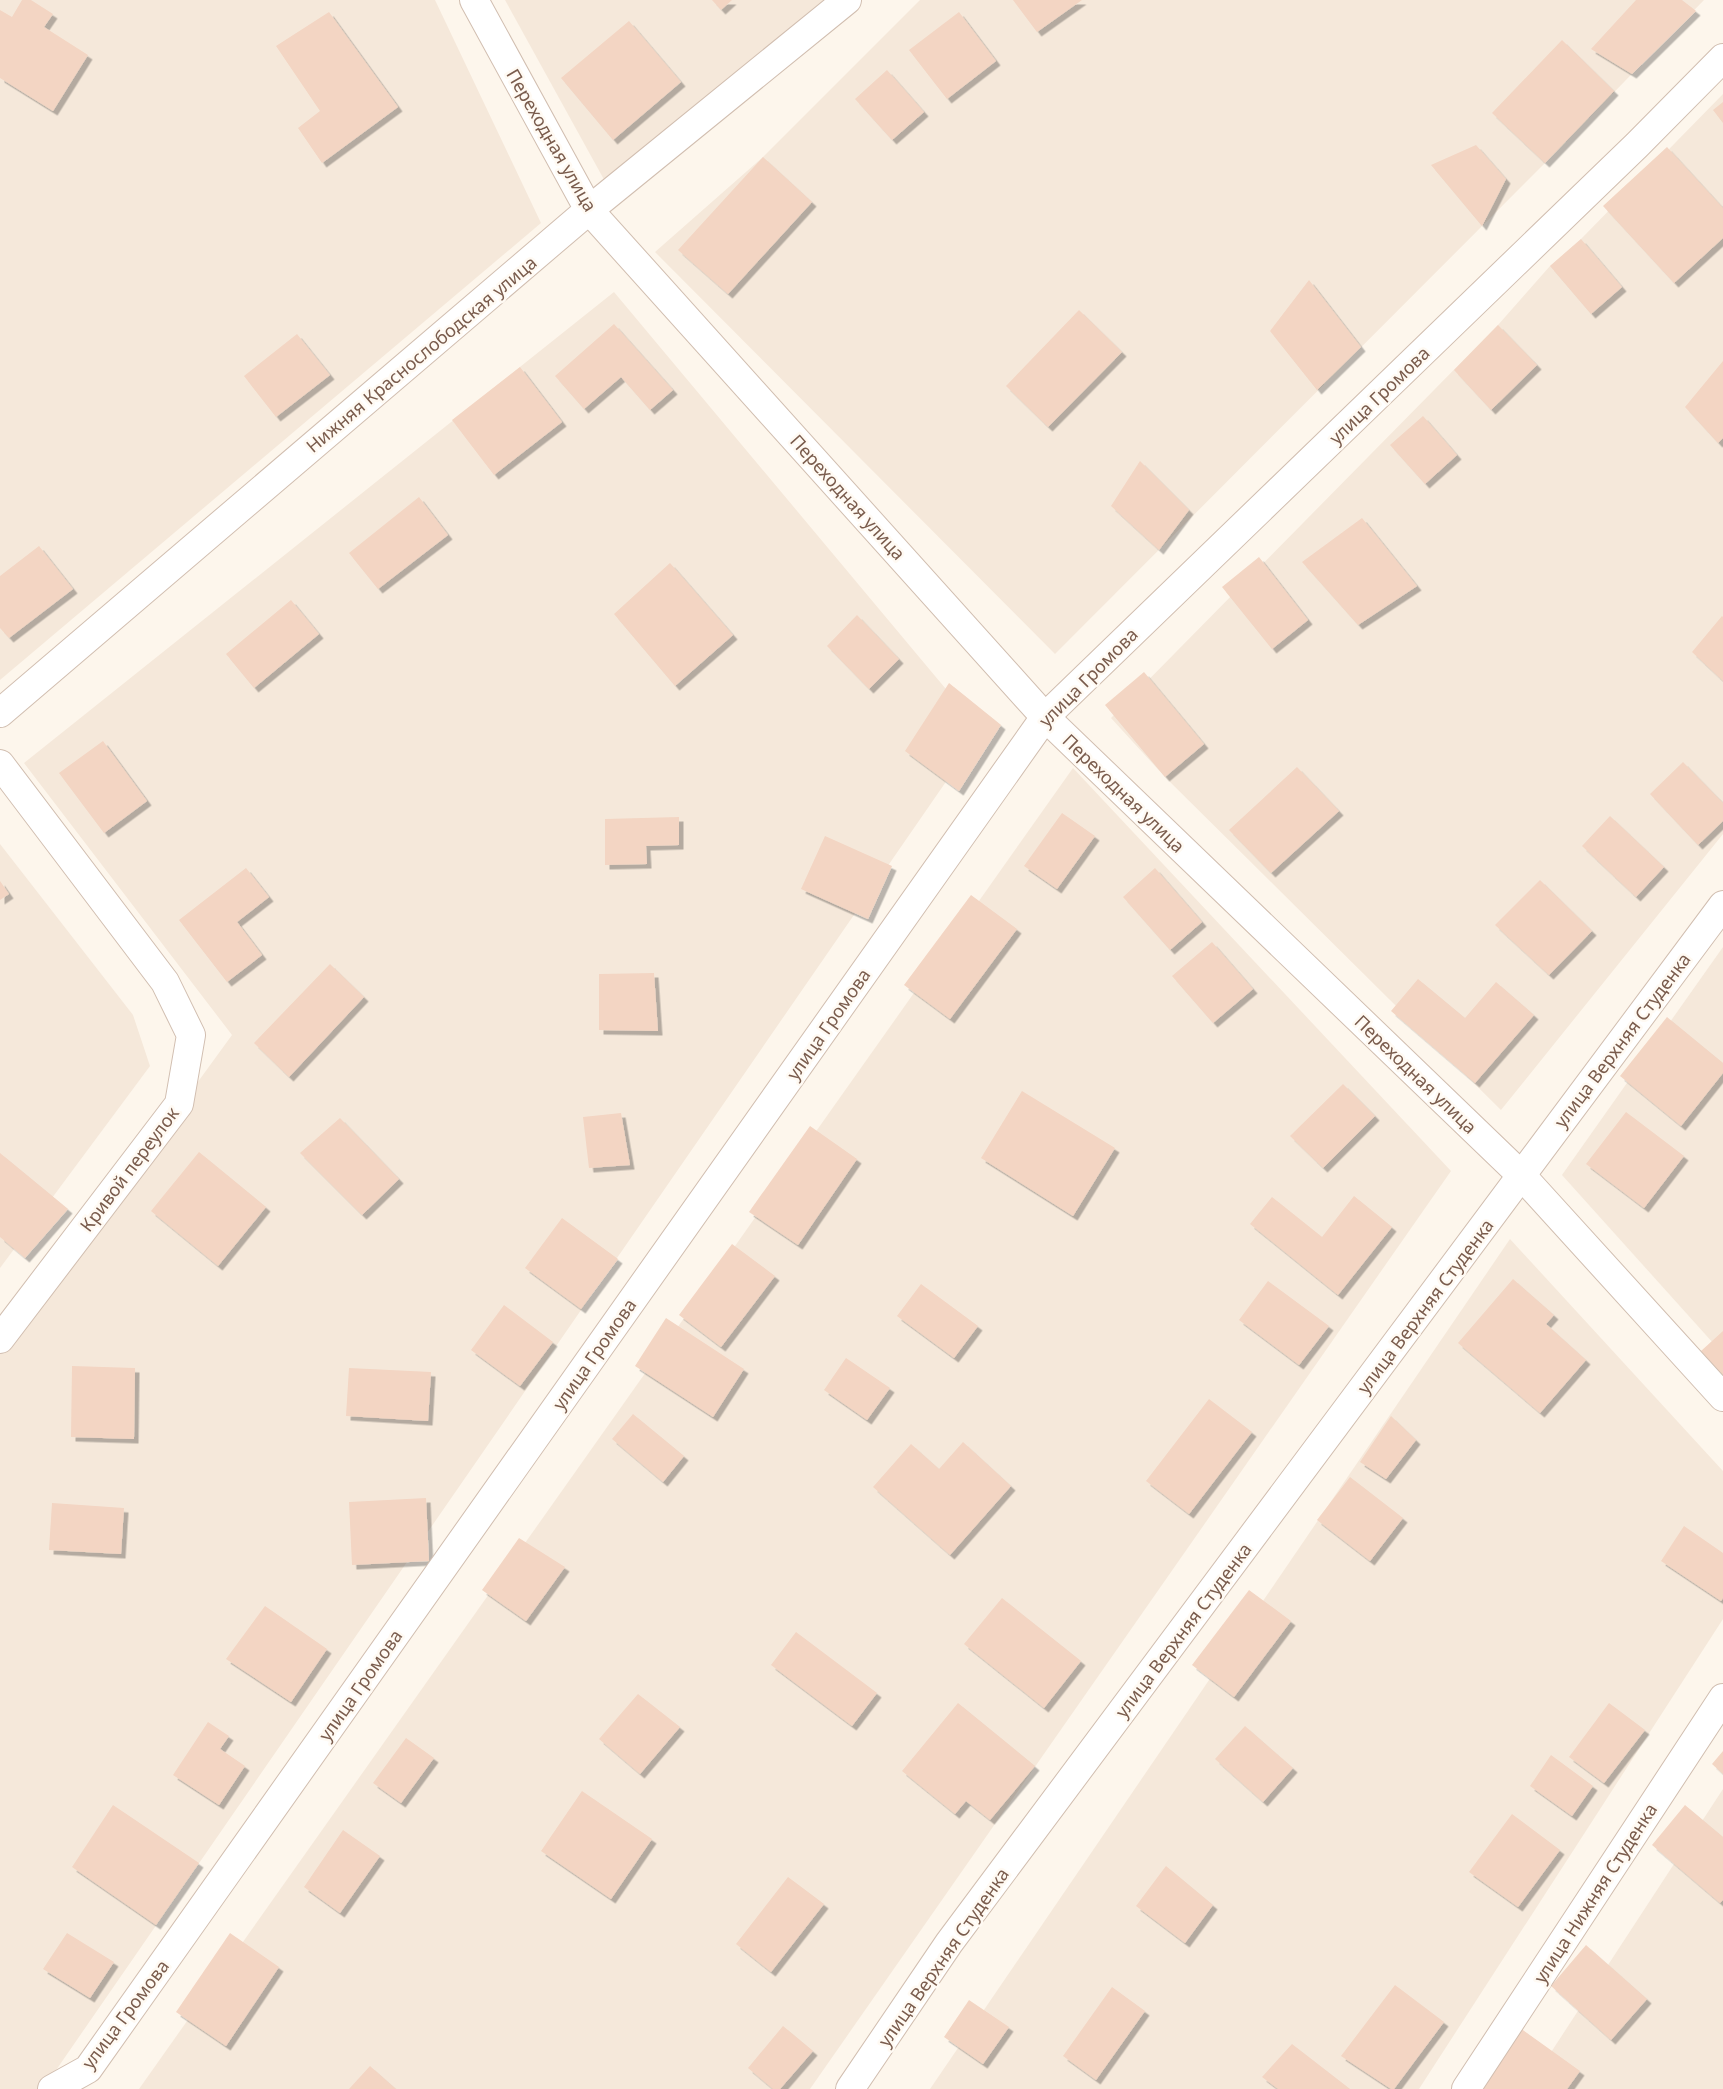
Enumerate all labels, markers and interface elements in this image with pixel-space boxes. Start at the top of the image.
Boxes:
street label: Переходная улица [501,64,603,216]
street label: Нижняя Краснослободская улица [301,250,541,458]
street label: улица Громова [1324,341,1434,449]
street label: Переходная улица [785,429,911,565]
street label: улица Громова [1033,622,1143,732]
street label: Переходная улица [1058,728,1190,858]
street label: улица Верхняя Студенка [1548,948,1696,1132]
street label: улица Громова [781,964,875,1084]
street label: Переходная улица [1350,1009,1482,1139]
street label: Кривой переулок [74,1101,184,1236]
street label: улица Верхняя Cтуденка [1351,1214,1499,1398]
street label: улица Громова [547,1294,641,1414]
street label: улица Верхняя Cтуденка [1109,1538,1257,1722]
street label: улица Громова [313,1625,407,1745]
street label: улица Нижняя Cтуденкa [1528,1798,1662,1988]
street label: улица Верхняя Cтуденка [872,1863,1014,2051]
street label: улица Громова [76,1955,174,2073]

